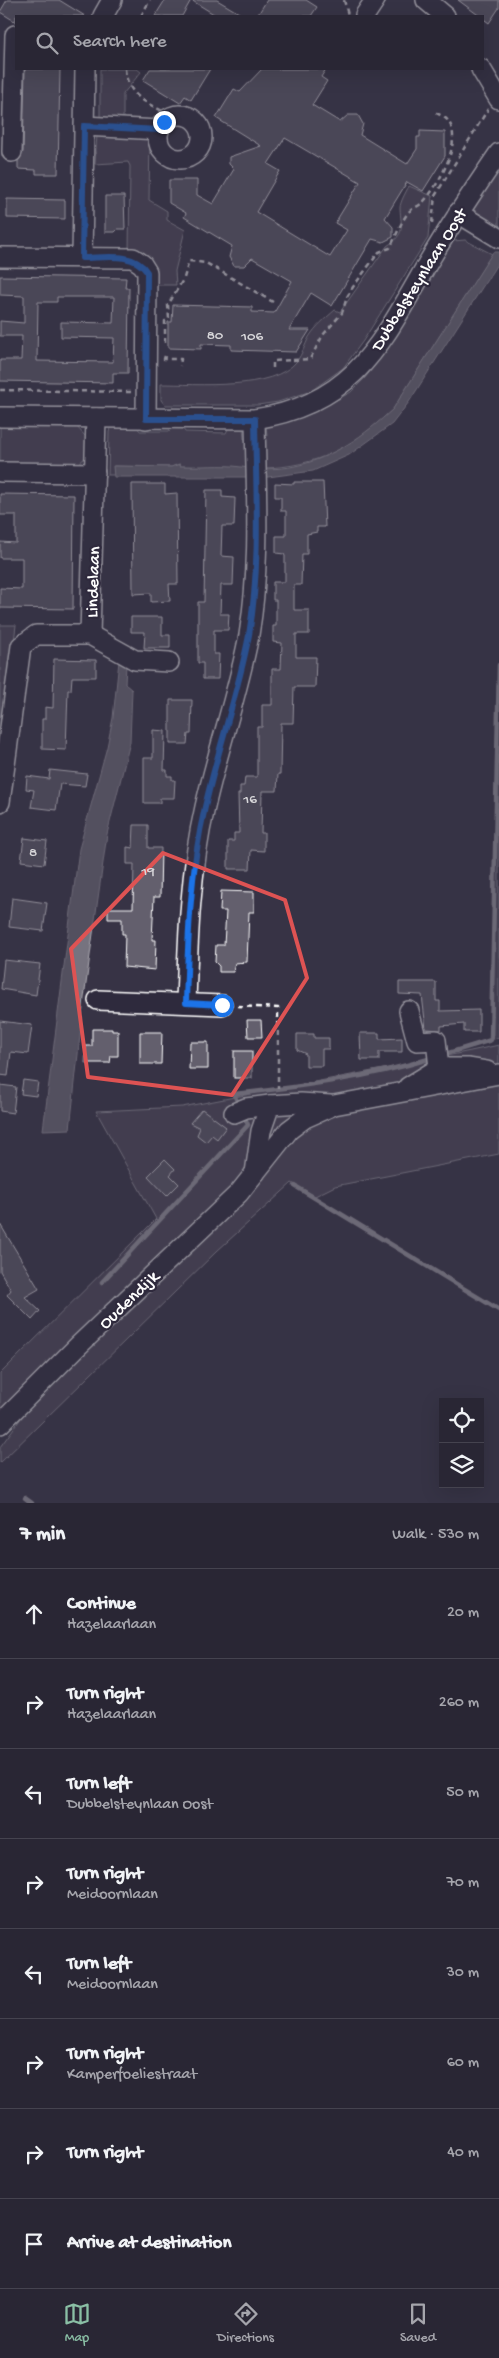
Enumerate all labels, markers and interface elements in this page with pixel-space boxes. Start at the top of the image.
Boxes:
search box [15,15,484,70]
icon: search [33,29,61,57]
text: Search here [73,31,167,54]
route end [153,111,176,134]
street label: Dubbelsteynlaan Oost [367,204,473,356]
house number: 80 [207,327,224,345]
house number: 106 [240,328,263,346]
street label: Lindelaan [83,546,106,618]
house number: 16 [242,791,257,809]
house number: 8 [29,844,37,862]
house number: 19 [140,863,155,881]
route start [211,994,234,1017]
street label: Oudendijk [95,1266,166,1335]
map controls [439,1398,484,1488]
button: locate [439,1398,484,1443]
button: layers [439,1443,484,1488]
text: 7 min [20,1523,65,1548]
text: Walk · 530 m [392,1526,479,1545]
text: Continue [67,1593,136,1616]
icon: ahead [20,1600,48,1628]
text: 20 m [447,1604,479,1623]
text: Hazelaarlaan [67,1616,156,1635]
text: Turn right [67,1683,143,1706]
icon: right [20,1690,48,1718]
text: 260 m [439,1694,479,1713]
text: Hazelaarlaan [67,1706,156,1725]
text: Turn left [67,1773,131,1796]
icon: left [20,1780,48,1808]
text: 50 m [446,1784,479,1803]
text: Dubbelsteynlaan Oost [67,1796,213,1815]
text: Turn right [67,1863,143,1886]
icon: right [20,1870,48,1898]
text: 70 m [446,1874,479,1893]
text: Meidoornlaan [67,1886,158,1905]
text: Turn left [67,1953,131,1976]
icon: left [20,1960,48,1988]
text: 30 m [446,1964,479,1983]
text: Meidoornlaan [67,1976,158,1995]
text: Turn right [67,2043,143,2066]
icon: right [20,2050,48,2078]
text: 60 m [447,2054,479,2073]
text: Kamperfoeliestraat [67,2066,197,2085]
icon: right [20,2140,48,2168]
text: Turn right [67,2142,143,2165]
text: 40 m [447,2144,479,2163]
icon: arrive [20,2230,48,2258]
text: Arrive at destination [67,2232,231,2255]
tab: Map [63,2300,91,2347]
tab: Directions [217,2300,274,2347]
tab: Saved [400,2300,436,2347]

